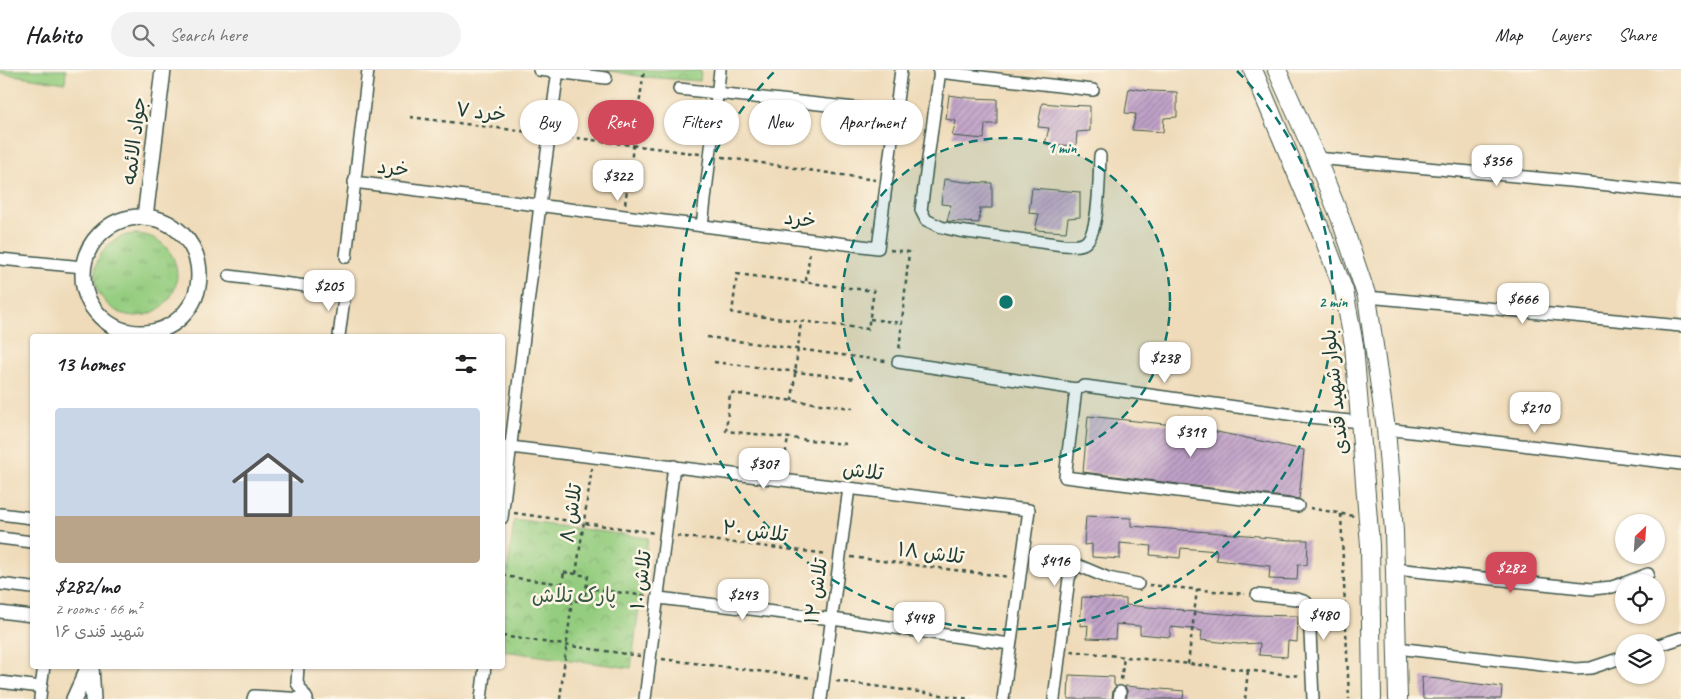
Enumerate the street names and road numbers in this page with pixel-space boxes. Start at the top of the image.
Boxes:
street label: جواد الائمه [116,95,152,187]
street label: خرد ۷ [454,97,508,127]
street label: خرد [376,154,410,182]
street label: خرد [783,205,817,233]
street label: بلوار شهید قندی [1316,328,1354,456]
street label: تلاش [841,456,885,486]
street label: تلاش ۸ [554,482,588,544]
street label: تلاش ۲۰ [721,515,789,547]
street label: تلاش ۱۸ [896,537,966,569]
street label: تلاش ۱۰ [625,549,657,611]
street label: تلاش ۱۲ [799,556,833,626]

